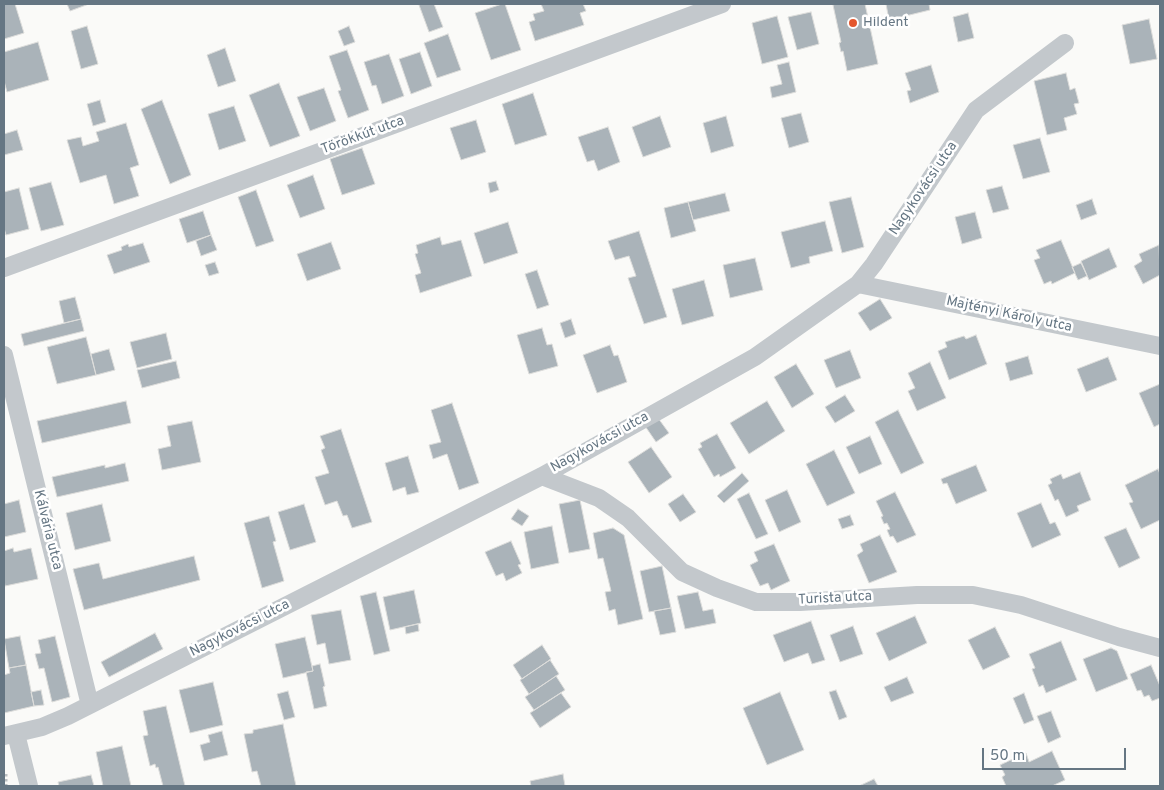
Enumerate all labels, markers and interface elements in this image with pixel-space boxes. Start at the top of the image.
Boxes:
place label: Hildent [863,15,909,31]
marker: Hildent [847,17,859,29]
street label: Törökkút utca [319,113,407,159]
street label: Nagykovácsi utca [886,139,962,239]
street label: Majtényi Károly utca [945,293,1073,337]
street label: Nagykovácsi utca [548,409,652,477]
street label: Kálvária utca [29,488,65,572]
street label: Turista utca [798,589,872,609]
street label: Nagykovácsi utca [187,597,293,661]
scale bar [984,738,1128,770]
text: 50 m [990,747,1025,766]

